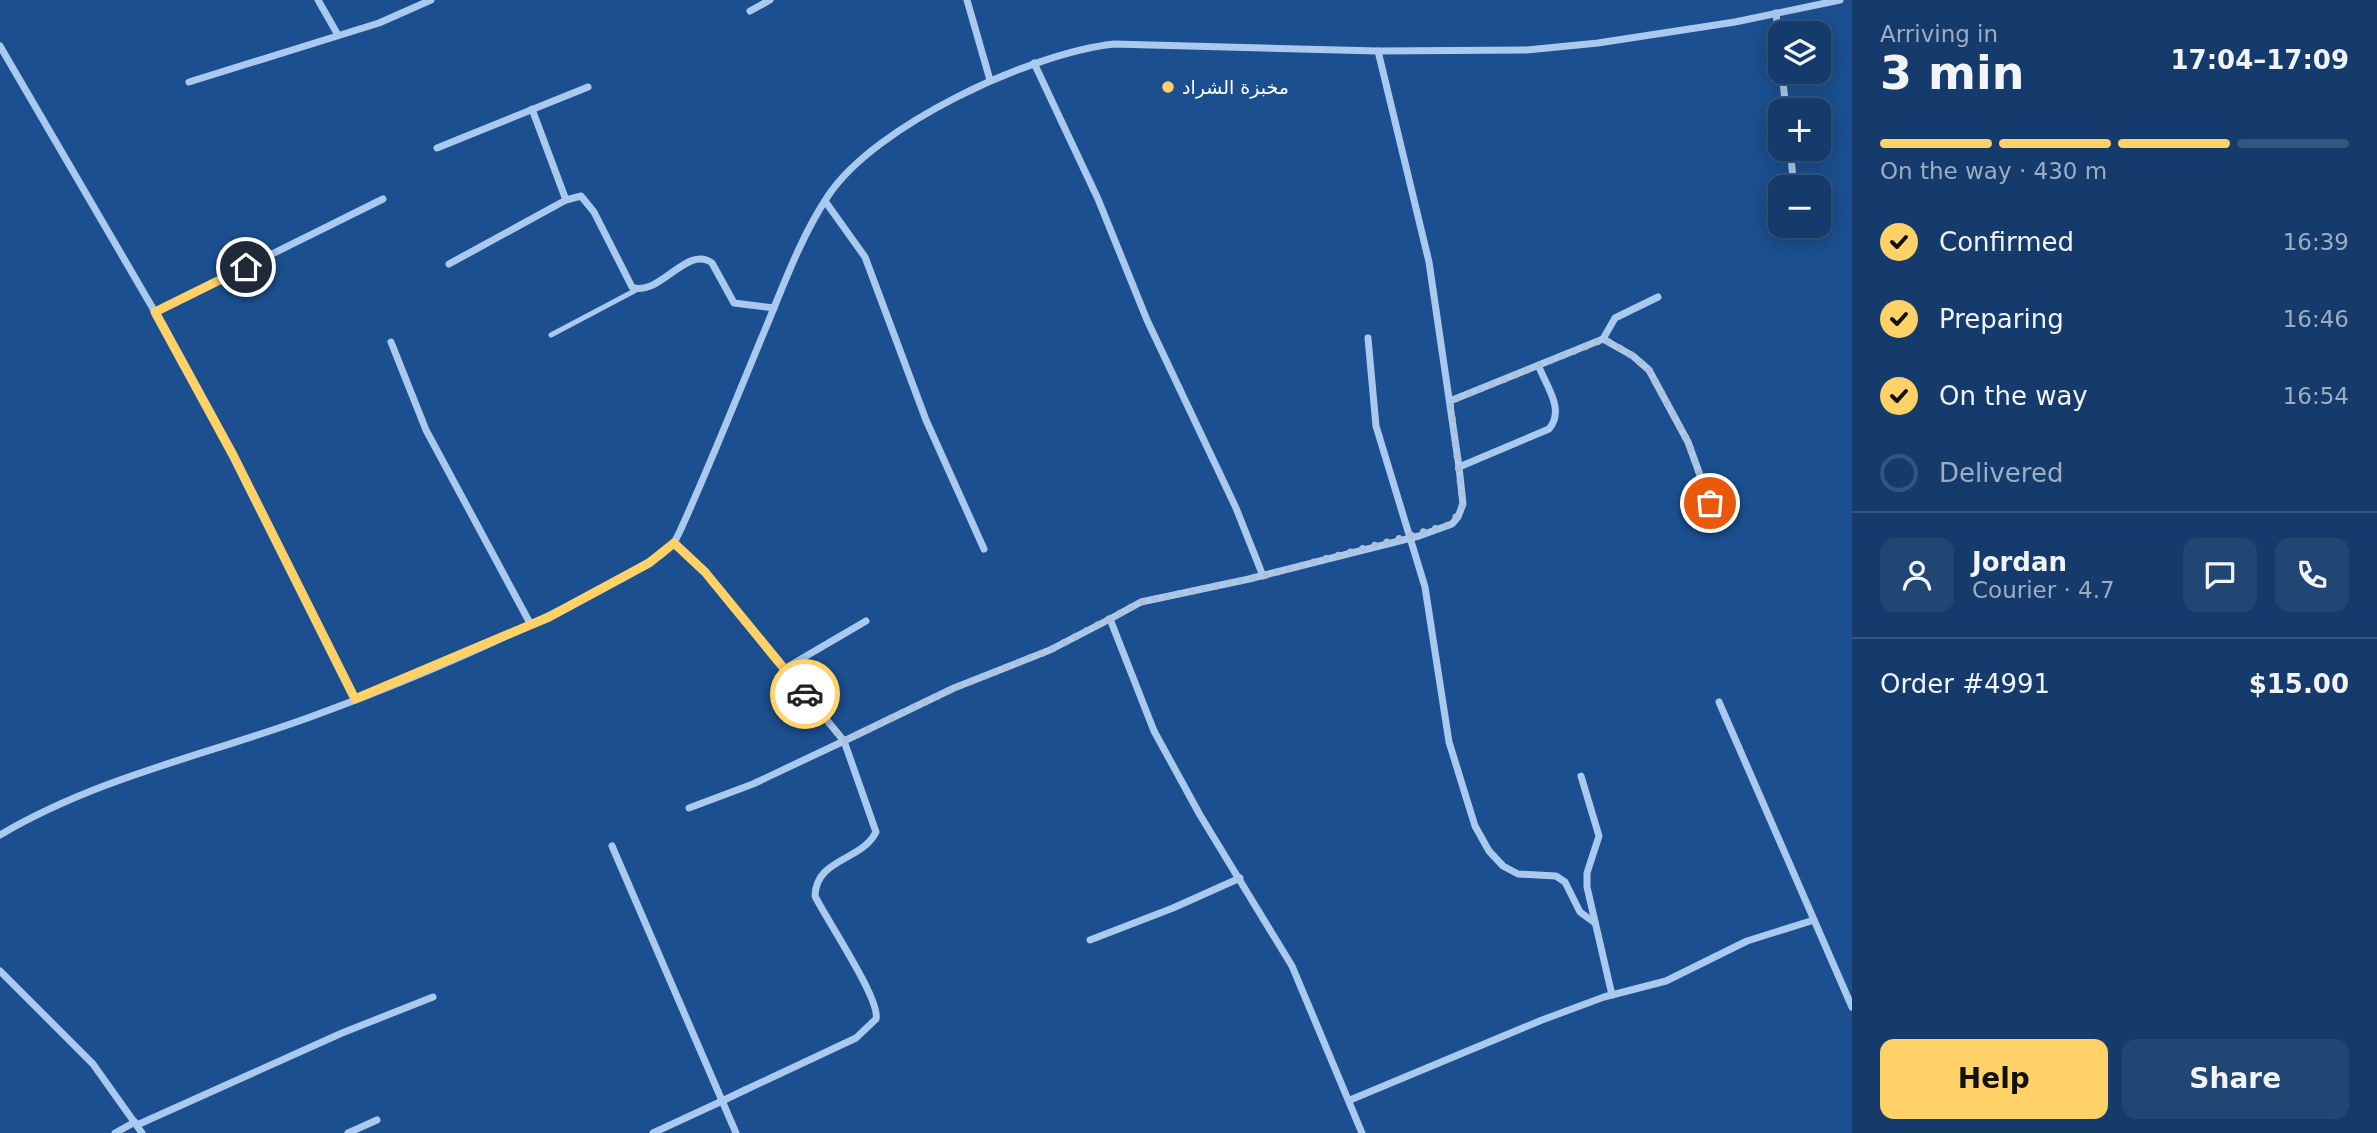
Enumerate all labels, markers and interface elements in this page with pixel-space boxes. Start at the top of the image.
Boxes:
map controls [1768,21,1831,238]
button: layers [1768,21,1831,84]
text: Arriving in [1880,21,1998,47]
text: 17:04–17:09 [2170,45,2349,75]
text: 3 min [1880,46,2024,100]
place label: مخبزة الشراد [1182,76,1289,99]
marker: مخبزة الشراد [1160,79,1176,95]
button: + [1768,98,1831,161]
text: On the way · 430 m [1880,158,2107,184]
button: − [1768,175,1831,238]
icon: check [1880,223,1918,261]
text: Confirmed [1939,227,2074,257]
text: 16:39 [2283,229,2349,255]
pin [216,237,276,297]
icon: home [227,248,265,286]
icon: check [1880,300,1918,338]
text: Preparing [1939,304,2064,334]
text: 16:46 [2283,306,2349,332]
icon: check [1880,377,1918,415]
text: On the way [1939,381,2088,411]
text: 16:54 [2283,383,2349,409]
text: Delivered [1939,458,2063,488]
pin [1680,473,1740,533]
icon: bag [1691,484,1729,522]
button: person [1880,538,1954,612]
button: chat [2183,538,2257,612]
button: phone [2275,538,2349,612]
text: Jordan [1972,547,2067,577]
text: Courier · 4.7 [1972,577,2115,603]
courier [770,659,840,729]
text: Order #4991 [1880,669,2050,699]
text: $15.00 [2249,669,2349,699]
icon: car [786,675,824,713]
button: Help [1880,1039,2108,1119]
button: Share [2122,1039,2349,1119]

